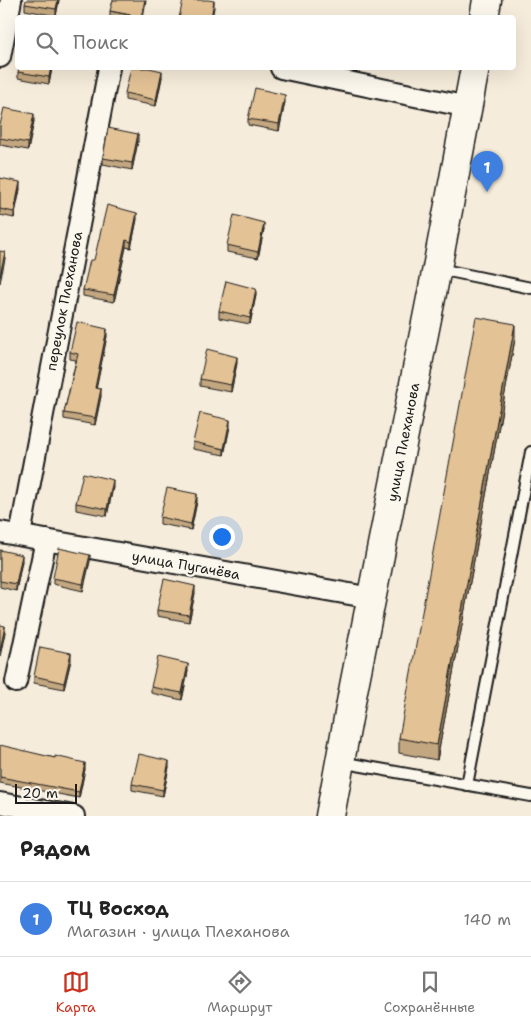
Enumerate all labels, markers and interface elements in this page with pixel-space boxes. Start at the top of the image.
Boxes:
search box [15,15,516,70]
icon: search [33,29,61,57]
text: Поиск [73,30,128,55]
pin: 1 [471,151,503,192]
street label: переулок Плеханова [42,230,86,372]
street label: улица Плеханова [383,381,423,503]
your location [209,524,235,550]
street label: улица Пугачёва [131,547,242,583]
scale bar [15,781,78,804]
text: 20 m [22,784,58,802]
text: Рядом [20,835,90,863]
text: ТЦ Восход [67,896,169,921]
text: 1 [32,909,40,930]
text: 140 m [464,909,511,930]
text: Магазин · улица Плеханова [67,921,290,942]
tab: Карта [56,968,96,1016]
tab: Маршрут [207,968,272,1016]
tab: Сохранённые [384,968,475,1016]

